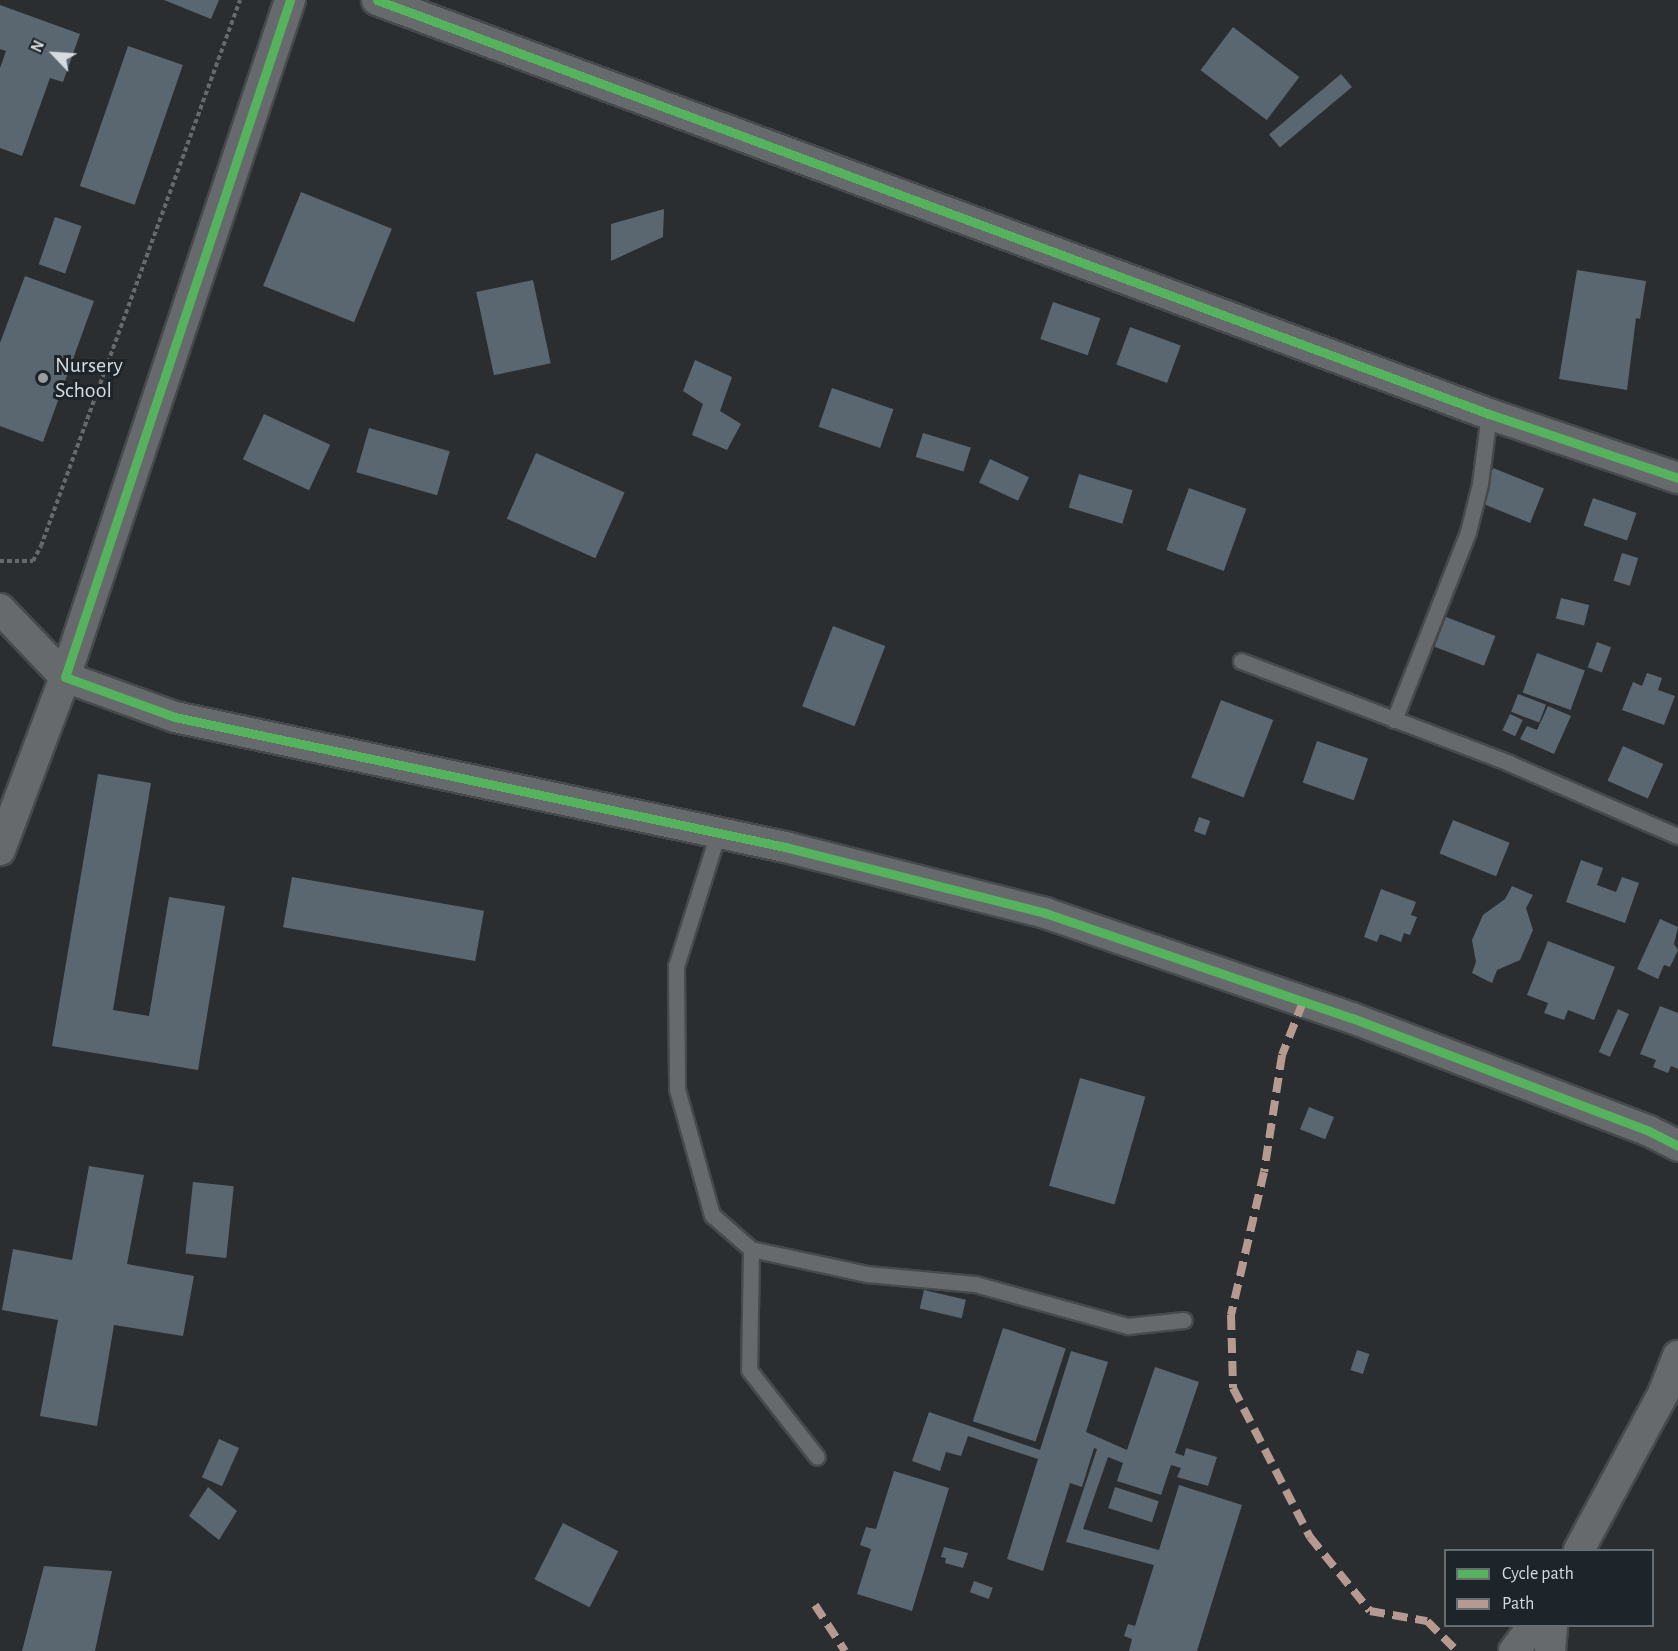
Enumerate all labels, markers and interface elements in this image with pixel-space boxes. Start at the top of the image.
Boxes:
north arrow [24,24,84,84]
text: N [28,38,47,55]
place label: Nursery School [55,352,123,404]
marker: Nursery School [36,371,50,385]
legend [1444,1549,1654,1627]
text: Cycle path [1502,1565,1574,1583]
text: Path [1502,1595,1534,1613]

